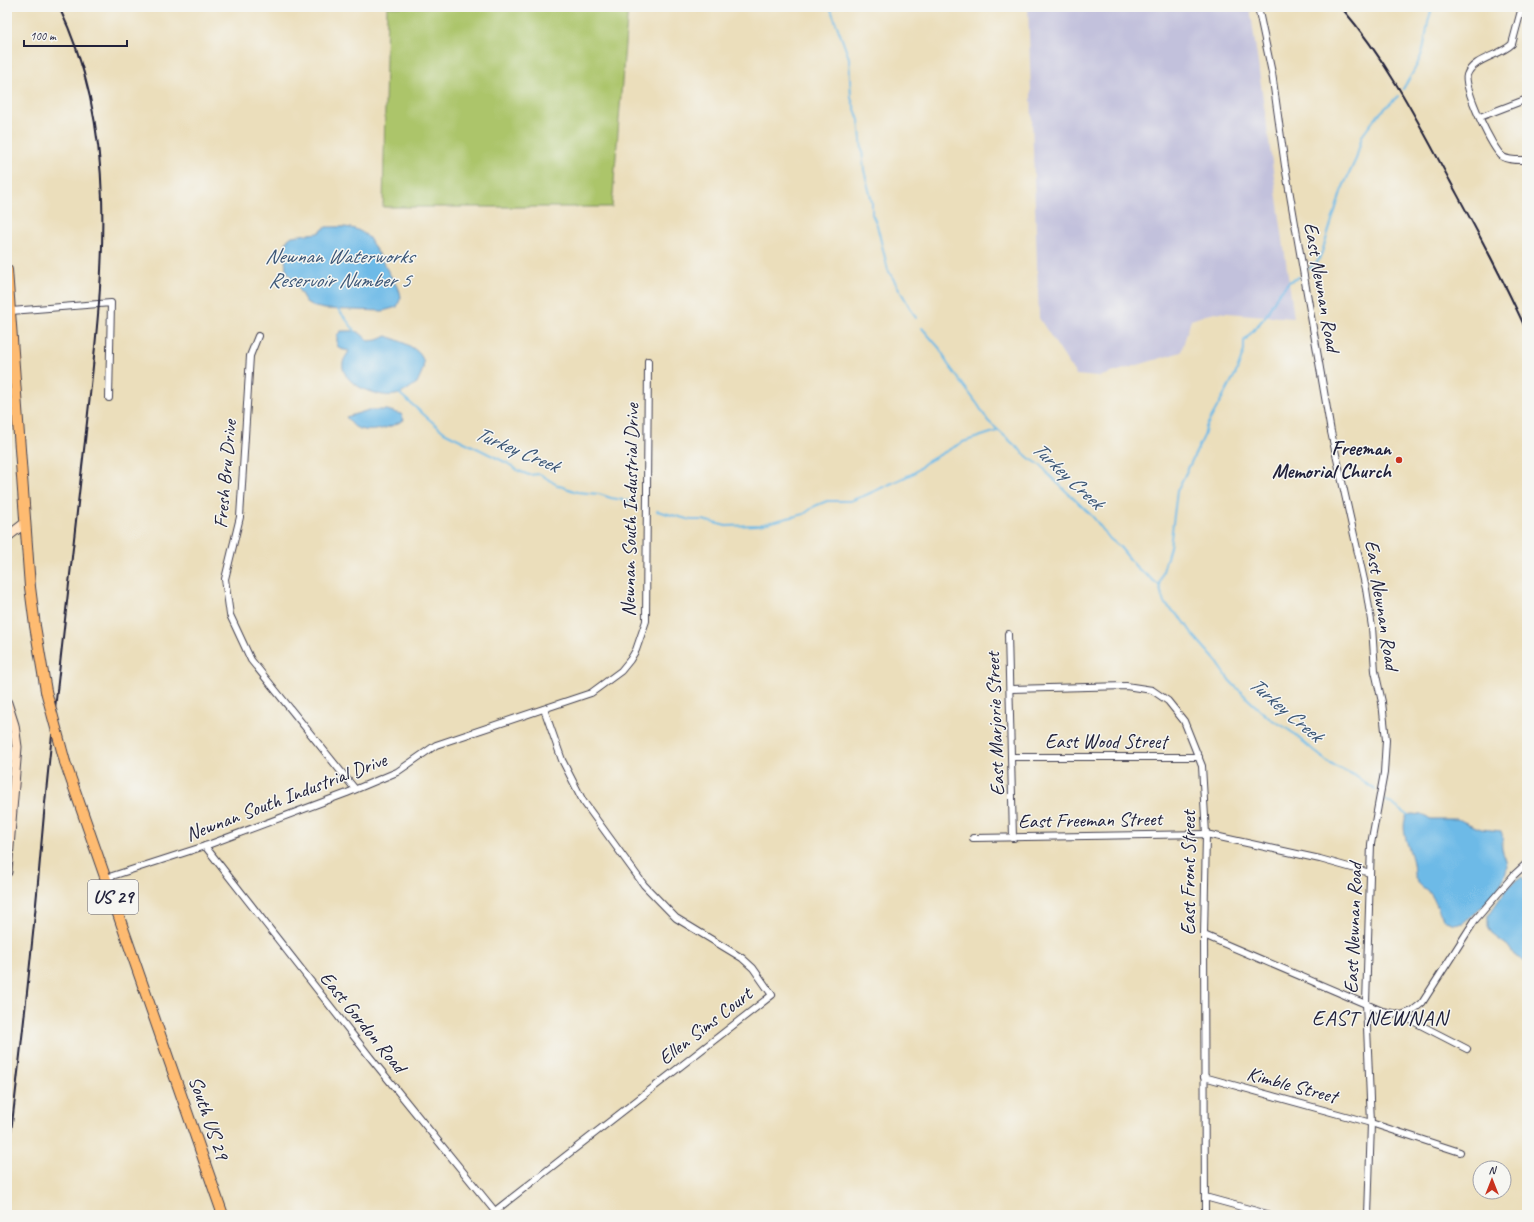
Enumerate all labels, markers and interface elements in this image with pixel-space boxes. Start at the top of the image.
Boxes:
scale bar [24,22,127,48]
text: 100 m [30,28,57,44]
street label: East Newnan Road [1298,220,1346,357]
water label: Newnan Waterworks Reservoir Number 5 [265,243,417,293]
street label: Newnan South Industrial Drive [616,402,644,617]
street label: Fresh Bru Drive [208,417,242,529]
water label: Turkey Creek [471,420,566,480]
water label: Turkey Creek [1027,435,1112,517]
place label: Freeman Memorial Church [1272,436,1393,484]
marker: Freeman Memorial Church [1394,455,1404,465]
street label: East Newnan Road [1359,538,1405,675]
street label: East Marjorie Street [980,649,1010,796]
water label: Turkey Creek [1244,671,1331,750]
street label: East Wood Street [1045,729,1170,754]
street label: Newnan South Industrial Drive [182,747,391,847]
street label: East Freeman Street [1018,806,1164,834]
street label: East Front Street [1176,808,1201,935]
street label: East Newnan Road [1338,859,1368,994]
road number: US 29 [88,880,138,914]
street label: East Gordon Road [314,966,414,1080]
street label: Ellen Sims Court [653,980,759,1070]
district label: EAST NEWNAN [1312,1004,1451,1032]
street label: Kimble Street [1244,1061,1343,1110]
street label: South US 29 [183,1073,236,1165]
north arrow [1472,1160,1512,1200]
text: N [1489,1163,1498,1177]

